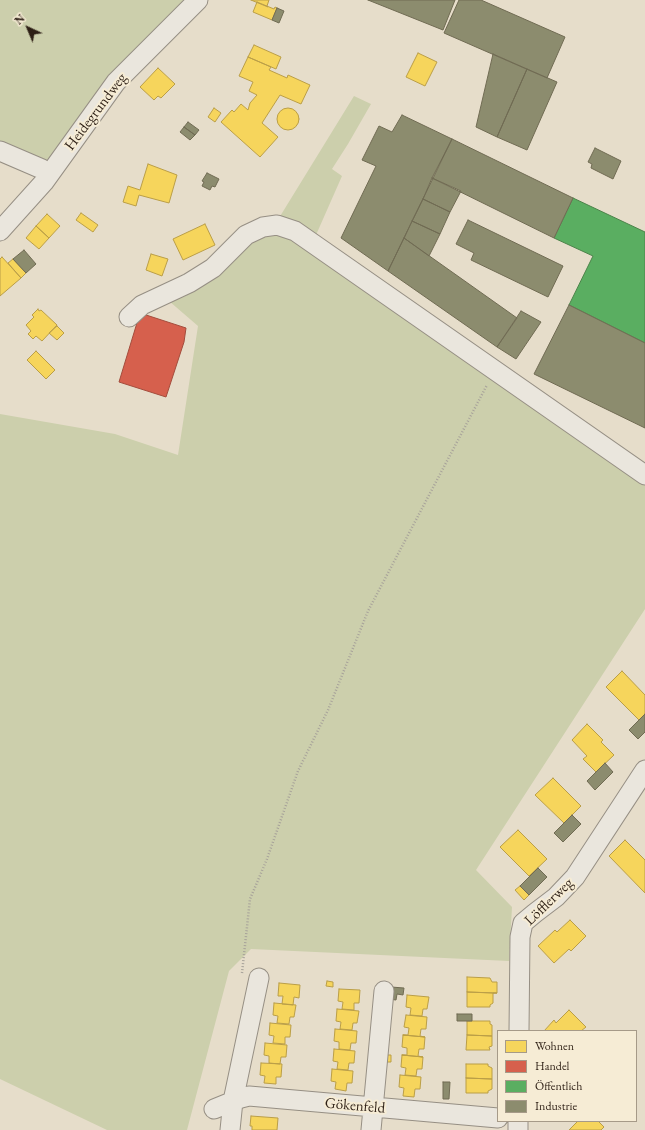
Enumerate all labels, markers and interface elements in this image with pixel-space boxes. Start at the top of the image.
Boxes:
north arrow [8,8,48,48]
text: N [12,11,28,27]
street label: Heidegrundweg [61,70,131,154]
street label: Löfflerweg [521,874,577,930]
legend [497,1030,637,1122]
text: Wohnen [535,1038,574,1054]
text: Handel [535,1058,569,1074]
text: Öffentlich [535,1078,582,1094]
street label: Gökenfeld [324,1094,386,1118]
text: Industrie [535,1098,577,1114]

